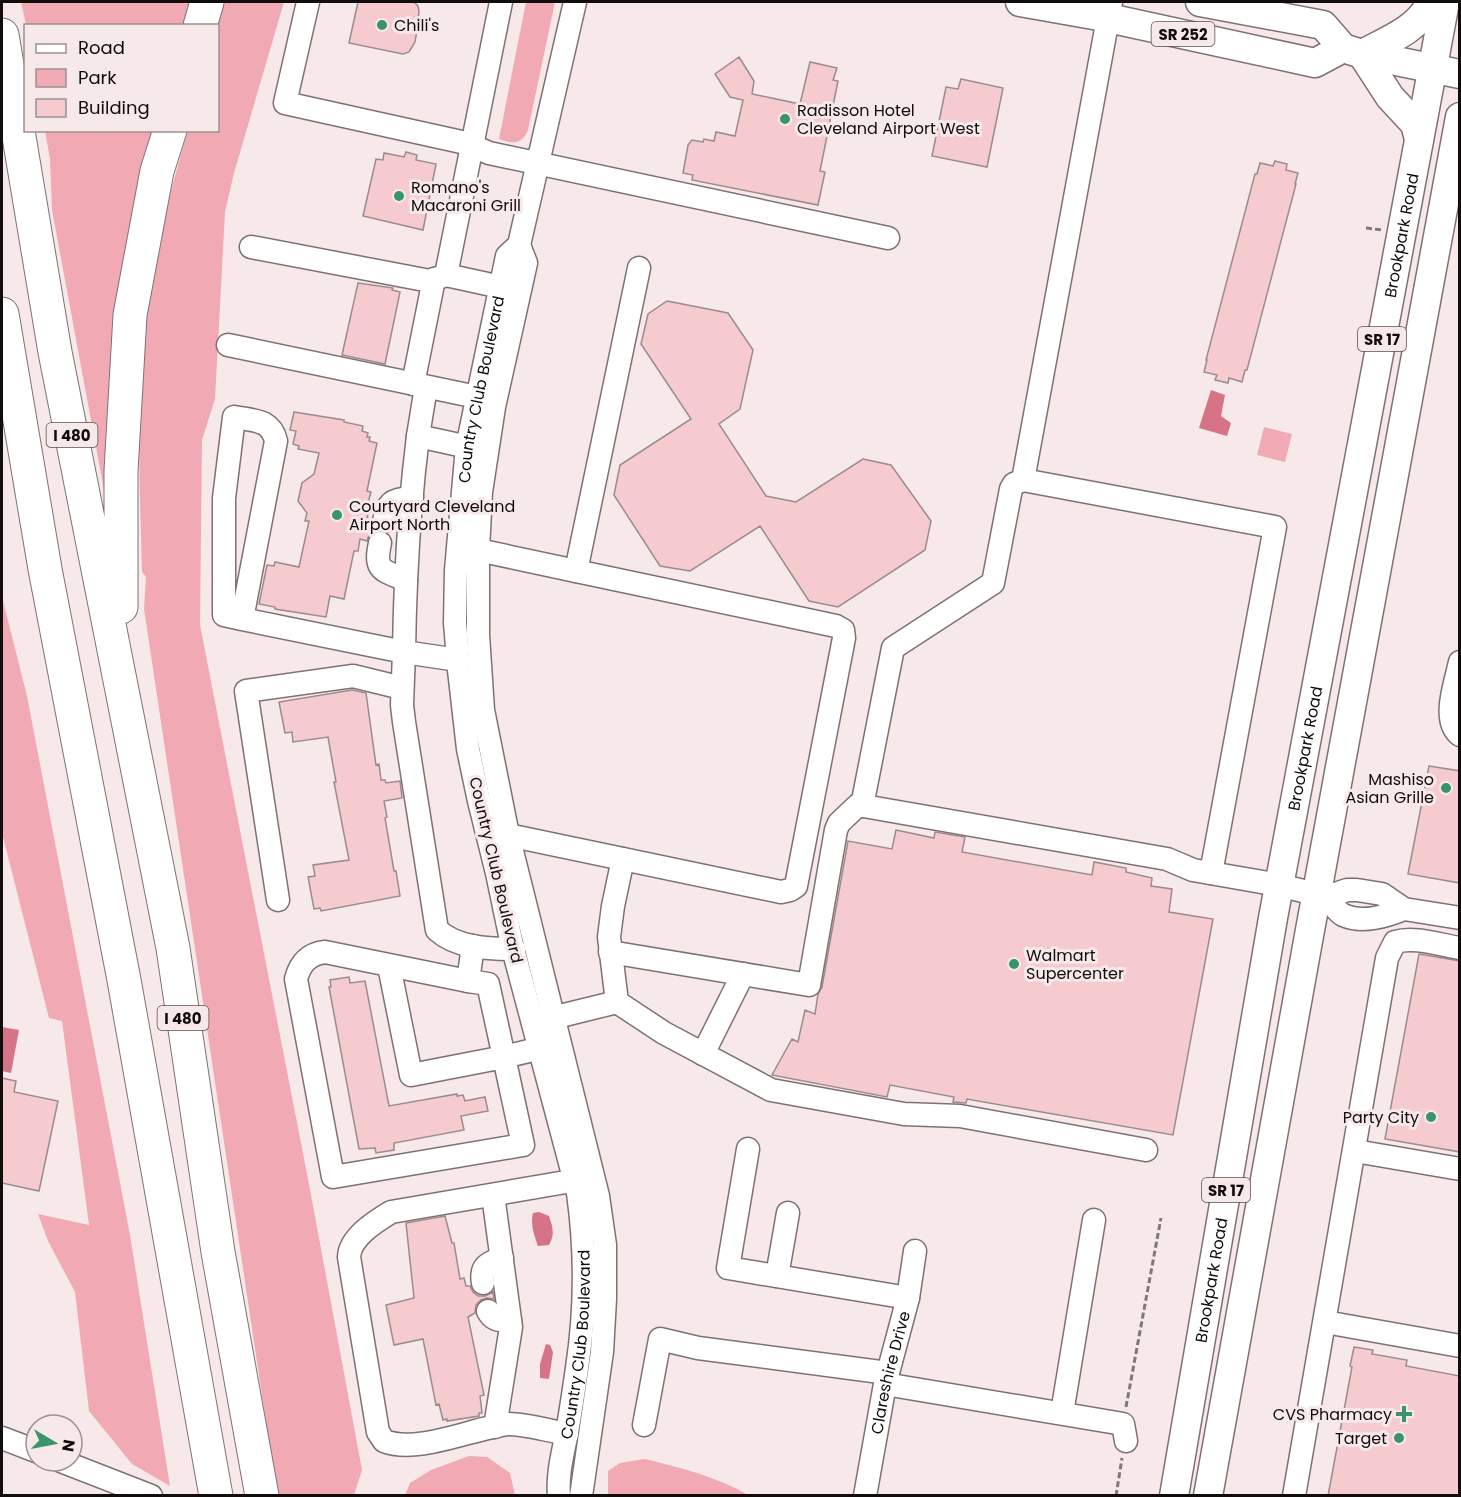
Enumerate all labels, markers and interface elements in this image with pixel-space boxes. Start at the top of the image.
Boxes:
place label: Chili's [394,14,439,37]
marker: Chili's [375,18,389,32]
road number: SR 252 [1152,22,1214,46]
legend [24,24,219,132]
text: Road [78,35,125,60]
text: Park [78,65,117,90]
text: Building [78,95,150,120]
place label: Radisson Hotel Cleveland Airport West [797,99,980,140]
marker: Radisson Hotel Cleveland Airport West [778,112,792,126]
street label: Brookpark Road [1378,171,1424,300]
place label: Romano's Macaroni Grill [411,176,521,217]
marker: Romano's Macaroni Grill [392,189,406,203]
street label: Country Club Boulevard [452,293,510,484]
road number: SR 17 [1358,327,1406,351]
road number: I 480 [46,423,98,447]
place label: Courtyard Cleveland Airport North [349,495,515,536]
marker: Courtyard Cleveland Airport North [330,508,344,522]
street label: Brookpark Road [1282,684,1328,813]
place label: Mashiso Asian Grille [1345,768,1434,809]
street label: Country Club Boulevard [463,775,529,965]
marker: Mashiso Asian Grille [1439,781,1453,795]
place label: Walmart Supercenter [1026,944,1124,985]
marker: Walmart Supercenter [1007,957,1021,971]
road number: I 480 [158,1006,208,1030]
place label: Party City [1343,1106,1419,1129]
marker: Party City [1424,1110,1438,1124]
road number: SR 17 [1202,1178,1250,1202]
street label: Brookpark Road [1189,1216,1233,1344]
street label: Country Club Boulevard [554,1249,595,1441]
street label: Clareshire Drive [865,1308,916,1436]
place label: CVS Pharmacy [1273,1403,1392,1426]
marker: CVS Pharmacy [1397,1407,1411,1421]
north arrow [24,1413,84,1473]
place label: Target [1335,1427,1387,1450]
marker: Target [1392,1431,1406,1445]
text: N [56,1438,81,1453]

